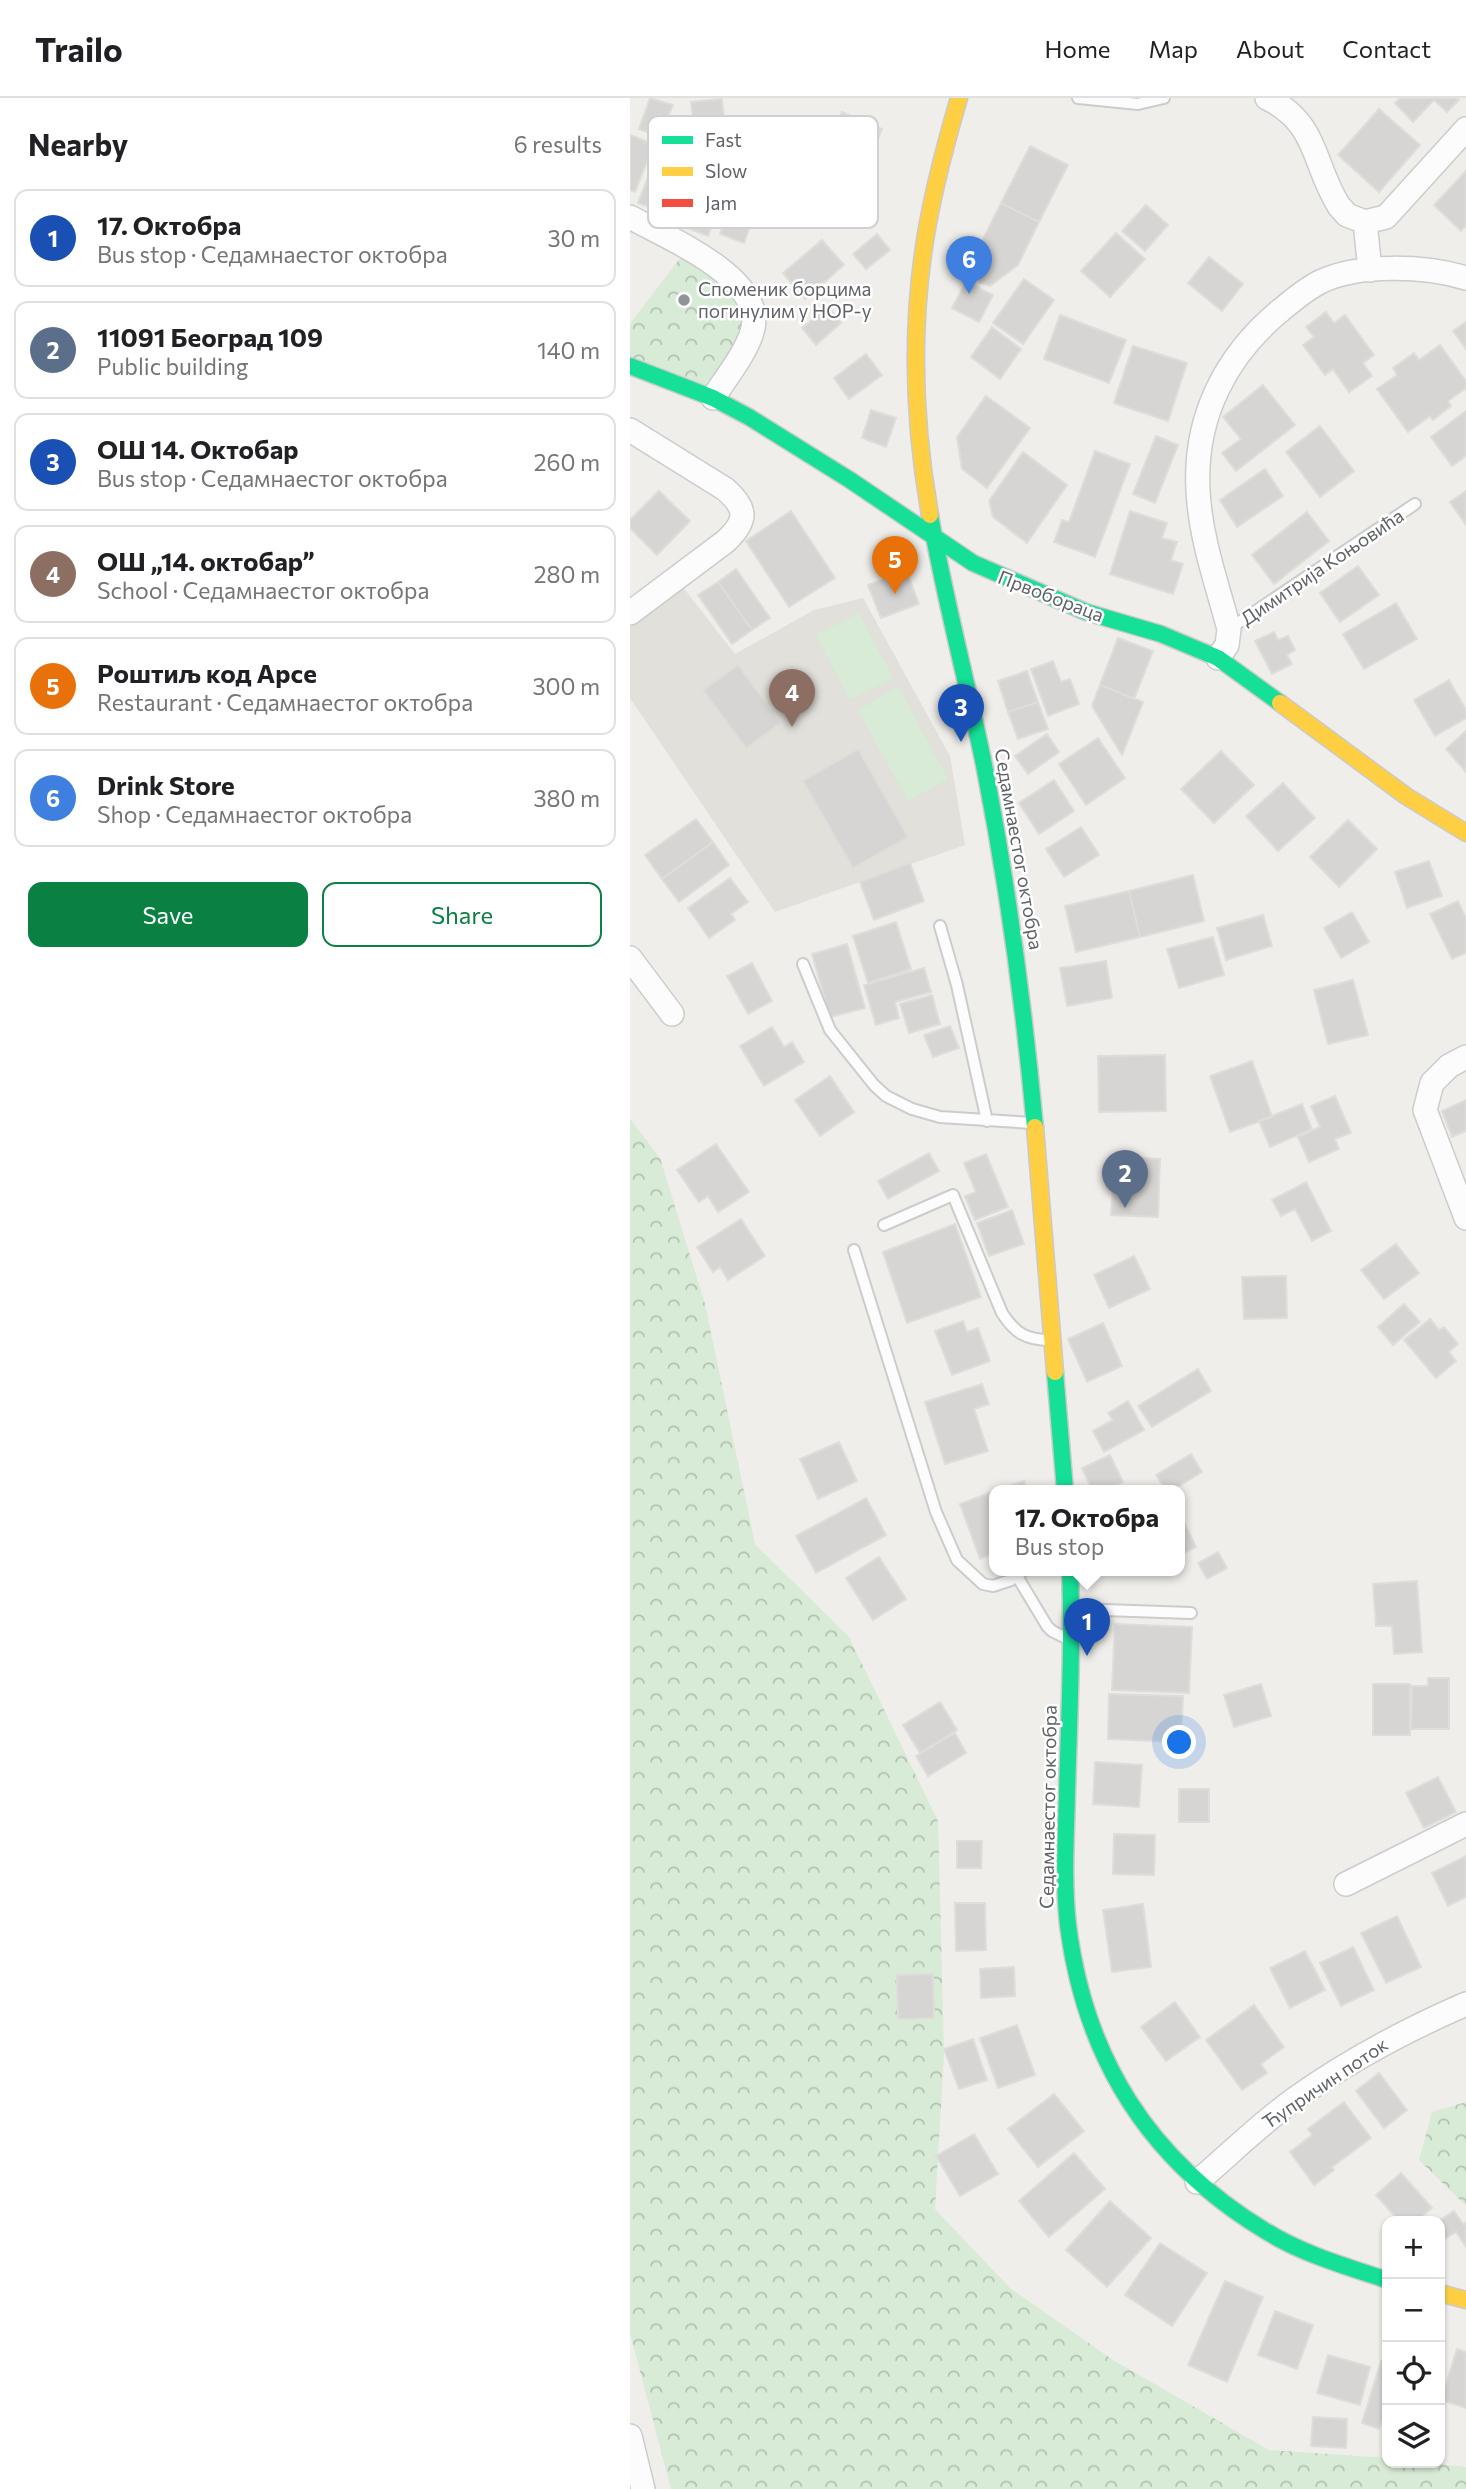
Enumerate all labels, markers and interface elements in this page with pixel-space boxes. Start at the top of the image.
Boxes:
text: Trailo [35,28,123,69]
text: Home [1045,34,1111,63]
text: Map [1149,34,1198,63]
text: About [1236,34,1304,63]
text: Contact [1342,34,1431,63]
legend [648,116,878,228]
text: Nearby [28,125,128,162]
text: Fast [705,128,742,151]
text: 6 results [514,130,602,158]
text: Slow [705,159,747,182]
text: Jam [705,191,737,214]
text: 17. Октобра [97,209,241,240]
text: 1 [48,224,58,252]
text: 30 m [547,224,600,252]
pin: 6 [946,236,992,294]
text: Bus stop · Седамнаестог октобра [97,240,448,268]
place label: Споменик борцима погинулим у НОР-у [698,277,872,322]
marker: Споменик борцима погинулим у НОР-у [676,292,692,308]
text: 11091 Београд 109 [97,321,323,352]
text: 2 [46,336,60,364]
text: 140 m [537,336,600,364]
text: Public building [97,352,248,380]
text: ОШ 14. Октобар [97,433,299,464]
text: 3 [46,448,60,476]
text: 260 m [534,448,600,476]
text: Bus stop · Седамнаестог октобра [97,464,448,492]
street label: Димитрија Коњовића [1236,503,1408,630]
pin: 5 [872,536,918,594]
text: ОШ „14. октобар” [97,545,315,576]
text: 4 [46,560,60,588]
text: 280 m [534,560,600,588]
street label: Првобораца [995,565,1107,626]
text: School · Седамнаестог октобра [97,576,429,604]
text: Роштиљ код Арсе [97,657,317,688]
pin: 4 [769,669,815,727]
text: 5 [46,672,60,700]
text: 300 m [532,672,600,700]
pin: 3 [938,684,984,742]
text: Restaurant · Седамнаестог октобра [97,688,473,716]
street label: Седамнаестог октобра [990,747,1049,951]
text: Drink Store [97,769,235,800]
text: 6 [46,784,60,812]
text: 380 m [533,784,600,812]
text: Shop · Седамнаестог октобра [97,800,412,828]
button: Save [28,882,308,947]
button: Share [322,882,602,947]
pin: 2 [1102,1150,1148,1208]
popup [989,1485,1185,1576]
text: 17. Октобра [1015,1501,1159,1532]
text: Bus stop [1015,1532,1104,1560]
pin: 1 [1064,1598,1110,1656]
street label: Седамнаестог октобра [1034,1705,1061,1909]
your location [1162,1725,1196,1759]
street label: Ћупричин поток [1258,2032,1392,2133]
map controls [1382,2216,1445,2468]
button: + [1382,2216,1445,2279]
button: − [1382,2279,1445,2342]
button: locate [1382,2342,1445,2405]
button: layers [1382,2405,1445,2468]

